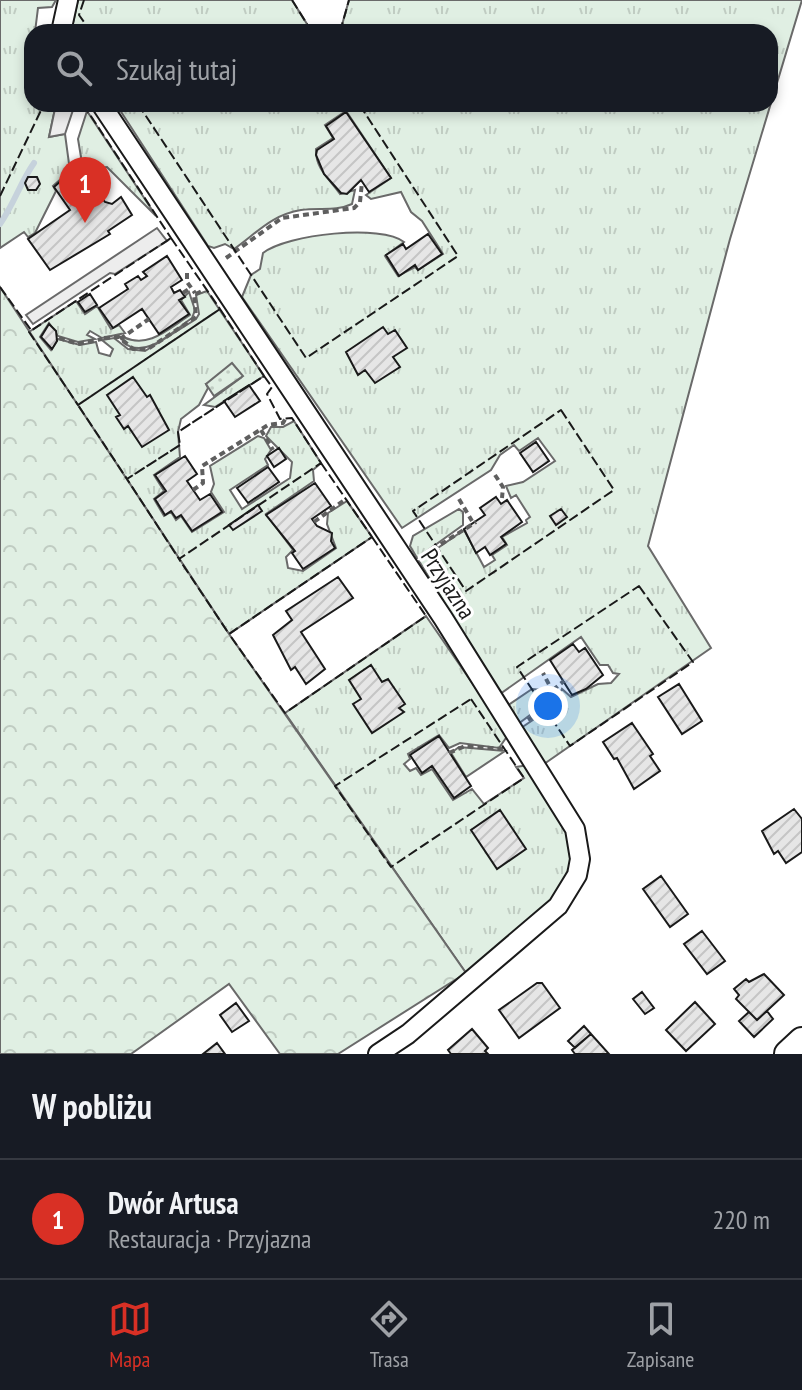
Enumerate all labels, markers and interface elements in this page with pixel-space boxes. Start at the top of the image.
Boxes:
search box [24,24,778,112]
icon: search [52,46,96,90]
text: Szukaj tutaj [116,49,237,88]
pin: 1 [59,157,111,223]
street label: Przyjazna [414,543,483,625]
your location [528,686,568,726]
text: W pobliżu [32,1084,152,1128]
text: Dwór Artusa [108,1183,239,1222]
text: 1 [52,1203,64,1236]
text: 220 m [712,1203,770,1236]
text: Restauracja · Przyjazna [108,1222,311,1255]
tab: Mapa [108,1297,152,1373]
tab: Trasa [367,1297,411,1373]
tab: Zapisane [627,1297,694,1373]

